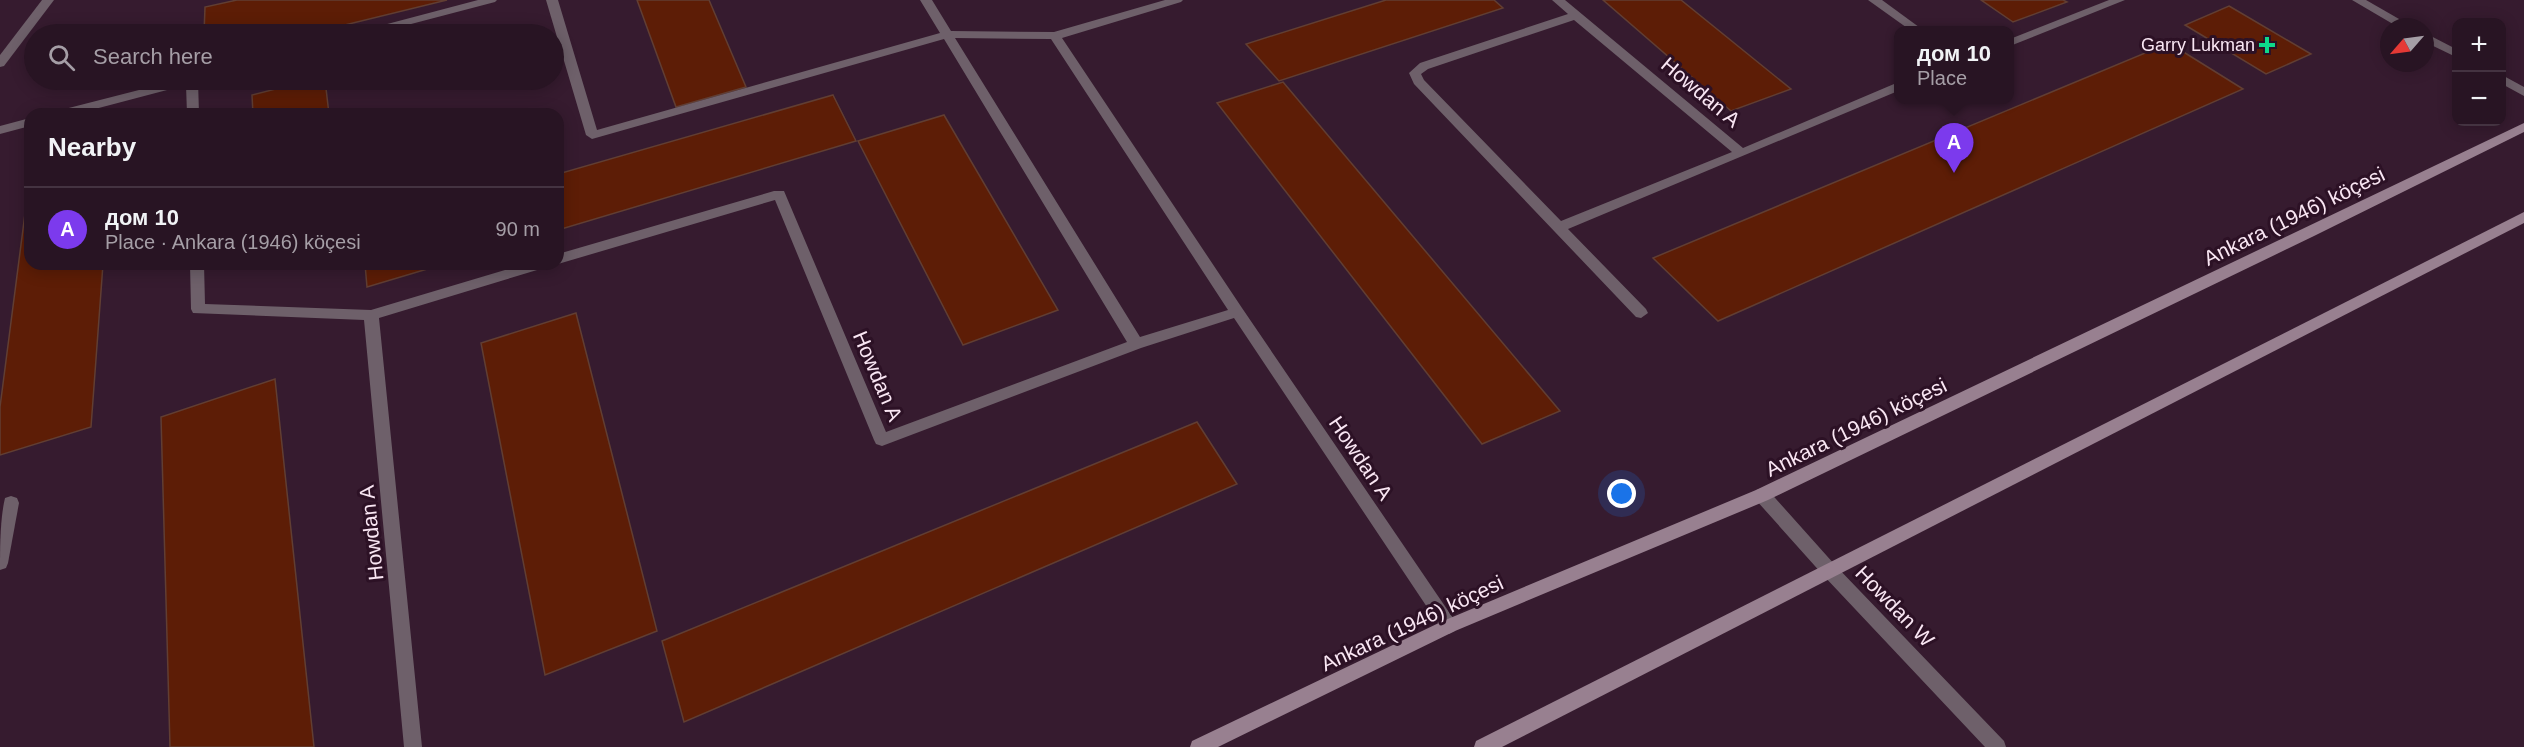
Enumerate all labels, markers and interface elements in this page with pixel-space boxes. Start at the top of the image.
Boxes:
north arrow [2380,18,2434,72]
map controls [2452,18,2506,126]
button: + [2452,18,2506,72]
search box [24,24,564,90]
popup [1894,26,2014,104]
place label: Garry Lukman [2141,35,2255,55]
marker: Garry Lukman [2260,38,2274,52]
icon: search [45,41,78,74]
text: дом 10 [1917,41,1991,66]
text: Search here [93,44,213,69]
street label: Howdan A [1657,52,1745,132]
text: Place [1917,67,1967,89]
button: − [2452,72,2506,126]
pin: A [1934,124,1974,173]
text: Nearby [48,132,136,162]
street label: Ankara (1946) köçesi [2200,162,2388,270]
text: дом 10 [105,205,179,230]
text: A [60,218,75,240]
text: 90 m [496,218,540,240]
text: Place · Ankara (1946) köçesi [105,231,361,253]
street label: Howdan A [849,327,907,425]
street label: Ankara (1946) köçesi [1762,373,1950,481]
street label: Howdan A [1325,412,1397,504]
your location [1607,479,1636,508]
street label: Howdan A [355,484,387,582]
street label: Howdan W [1851,561,1939,651]
street label: Ankara (1946) köçesi [1317,571,1507,675]

